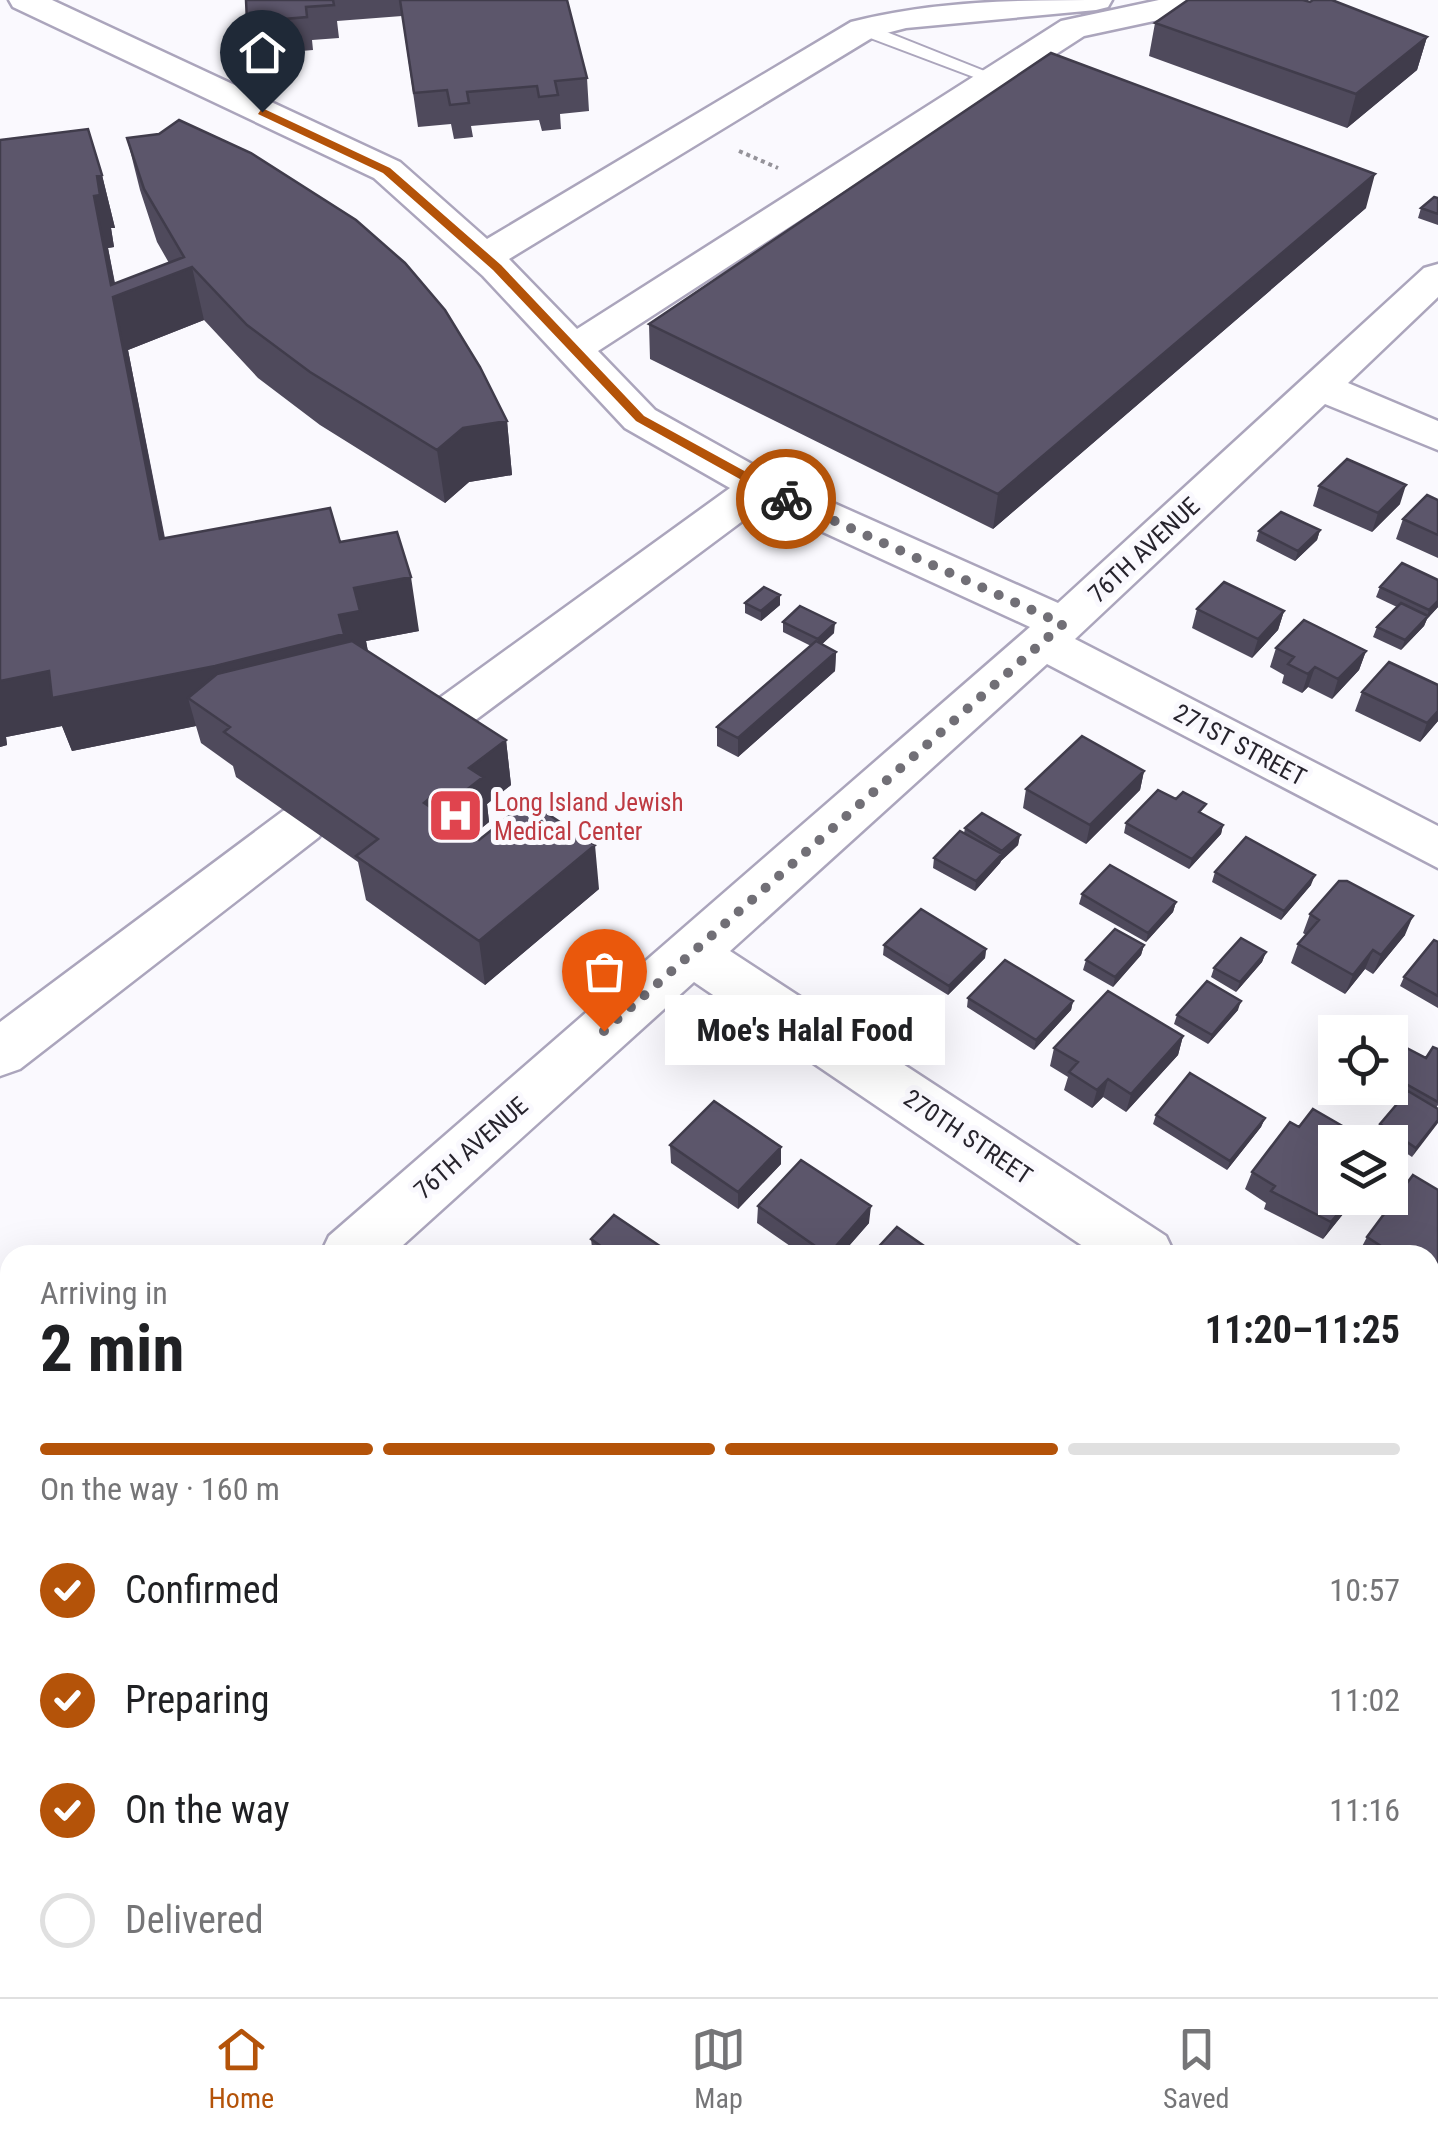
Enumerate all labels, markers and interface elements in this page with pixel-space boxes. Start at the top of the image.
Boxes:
pin [220,10,305,113]
icon: home [235,25,290,80]
courier [736,449,836,549]
icon: bike [759,472,814,527]
street label: 76TH AVENUE [1083,491,1205,609]
street label: 271ST STREET [1169,698,1311,792]
hospital icon: Long Island Jewish Medical Center [425,786,485,846]
place label: Long Island Jewish Medical Center [494,788,684,846]
pin [562,929,647,1032]
icon: bag [577,944,632,999]
callout: Moe's Halal Food [664,996,944,1066]
text: Moe's Halal Food [697,1011,913,1049]
map controls [1318,1015,1408,1215]
button: locate [1318,1015,1408,1105]
street label: 270TH STREET [898,1083,1038,1191]
street label: 76TH AVENUE [408,1091,534,1205]
button: layers [1318,1125,1408,1215]
text: Arriving in [40,1274,168,1312]
text: 11:20–11:25 [1205,1308,1400,1352]
text: 2 min [40,1311,184,1387]
text: On the way · 160 m [40,1470,280,1508]
icon: check [40,1563,95,1618]
text: Confirmed [125,1568,280,1612]
text: 10:57 [1329,1571,1400,1609]
icon: check [40,1673,95,1728]
text: Preparing [125,1678,270,1722]
text: 11:02 [1329,1681,1400,1719]
icon: check [40,1783,95,1838]
text: On the way [125,1788,290,1832]
text: 11:16 [1329,1791,1400,1829]
text: Delivered [125,1898,264,1942]
tab: Home [208,2022,274,2115]
tab: Map [691,2022,746,2115]
tab: Saved [1163,2022,1230,2115]

